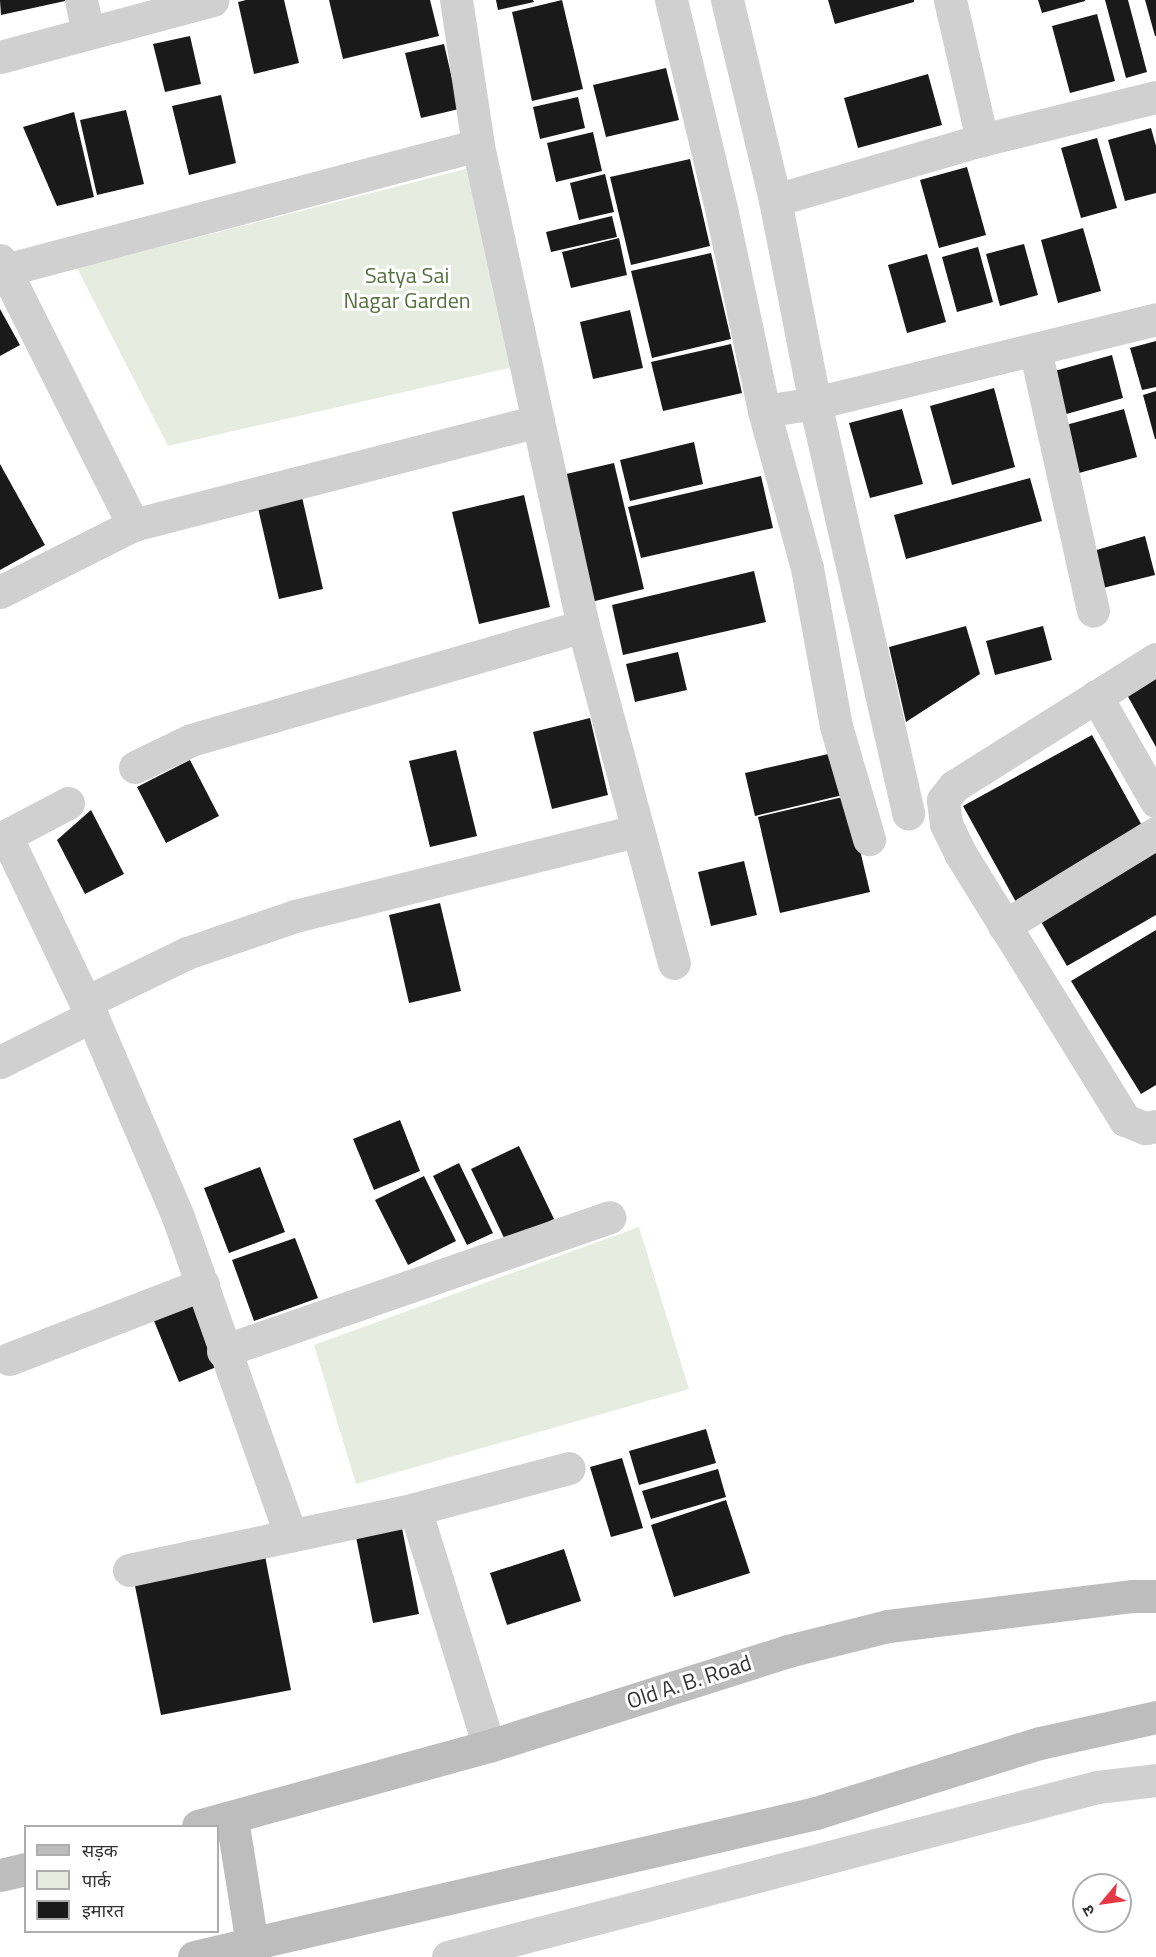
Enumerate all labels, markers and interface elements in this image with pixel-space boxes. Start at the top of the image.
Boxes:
park label: Satya Sai Nagar Garden [343,262,471,314]
street label: Old A. B. Road [623,1649,755,1715]
legend [24,1825,219,1933]
text: सड़क [82,1837,118,1864]
text: पार्क [82,1867,111,1894]
north arrow [1072,1873,1132,1933]
text: इमारत [82,1897,124,1924]
text: उ [1075,1901,1101,1921]

